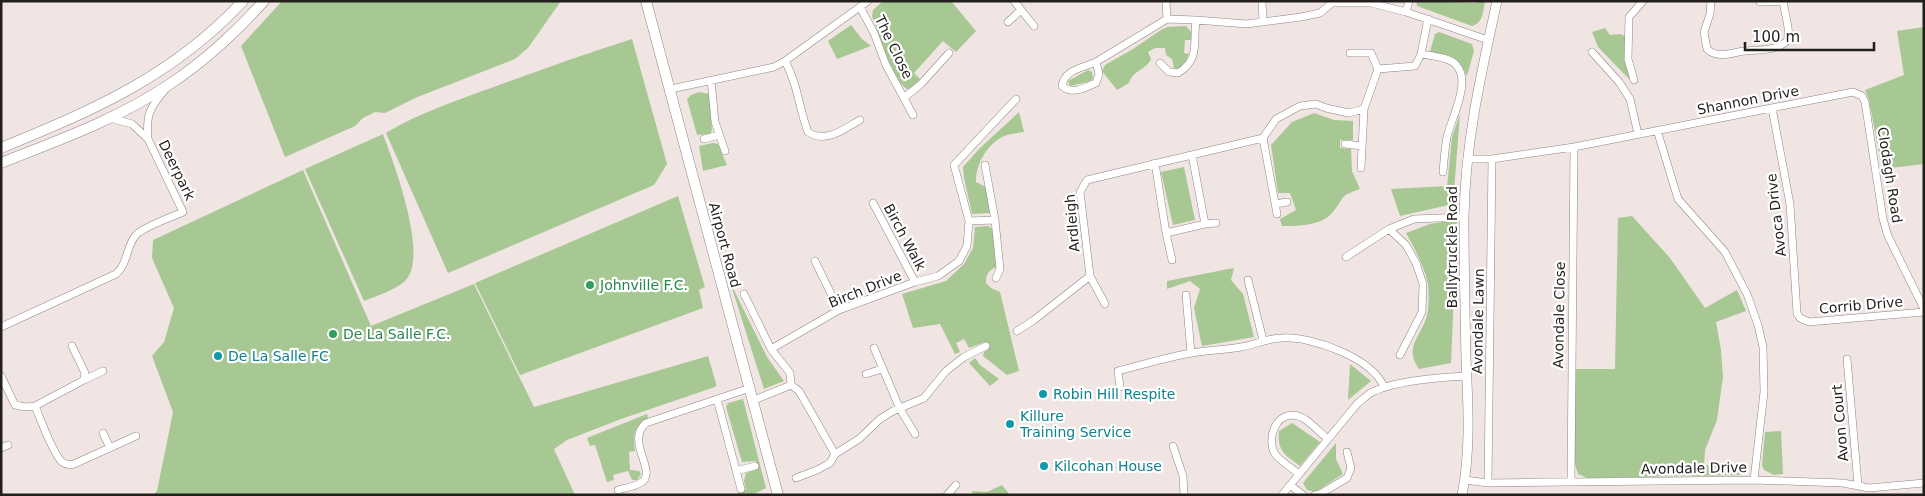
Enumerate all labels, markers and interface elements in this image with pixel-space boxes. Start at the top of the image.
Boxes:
street label: The Close [871,12,916,81]
scale bar [1745,20,1874,52]
text: 100 m [1752,28,1800,46]
street label: Shannon Drive [1696,82,1800,118]
street label: Clodagh Road [1875,126,1905,224]
street label: Deerpark [156,137,199,204]
street label: Avoca Drive [1763,173,1789,257]
street label: Ballytruckle Road [1444,186,1460,308]
street label: Ardleigh [1061,193,1083,253]
street label: Airport Road [706,201,744,289]
street label: Birch Walk [881,201,930,274]
street label: Avondale Close [1550,261,1568,369]
street label: Birch Drive [826,267,904,311]
street label: Avondale Lawn [1469,268,1487,374]
place label: Johnville F.C. [599,277,688,293]
marker: Johnville F.C. [584,279,596,291]
street label: Corrib Drive [1818,293,1904,317]
place label: De La Salle F.C. [343,326,450,342]
marker: De La Salle F.C. [327,328,339,340]
place label: De La Salle FC [228,348,329,364]
marker: De La Salle FC [212,350,224,362]
street label: Avon Court [1829,383,1851,462]
place label: Robin Hill Respite [1053,386,1175,402]
marker: Robin Hill Respite [1037,388,1049,400]
place label: Killure Training Service [1019,408,1131,440]
marker: Killure Training Service [1004,418,1016,430]
place label: Kilcohan House [1054,458,1162,474]
street label: Avondale Drive [1641,459,1747,477]
marker: Kilcohan House [1038,460,1050,472]

